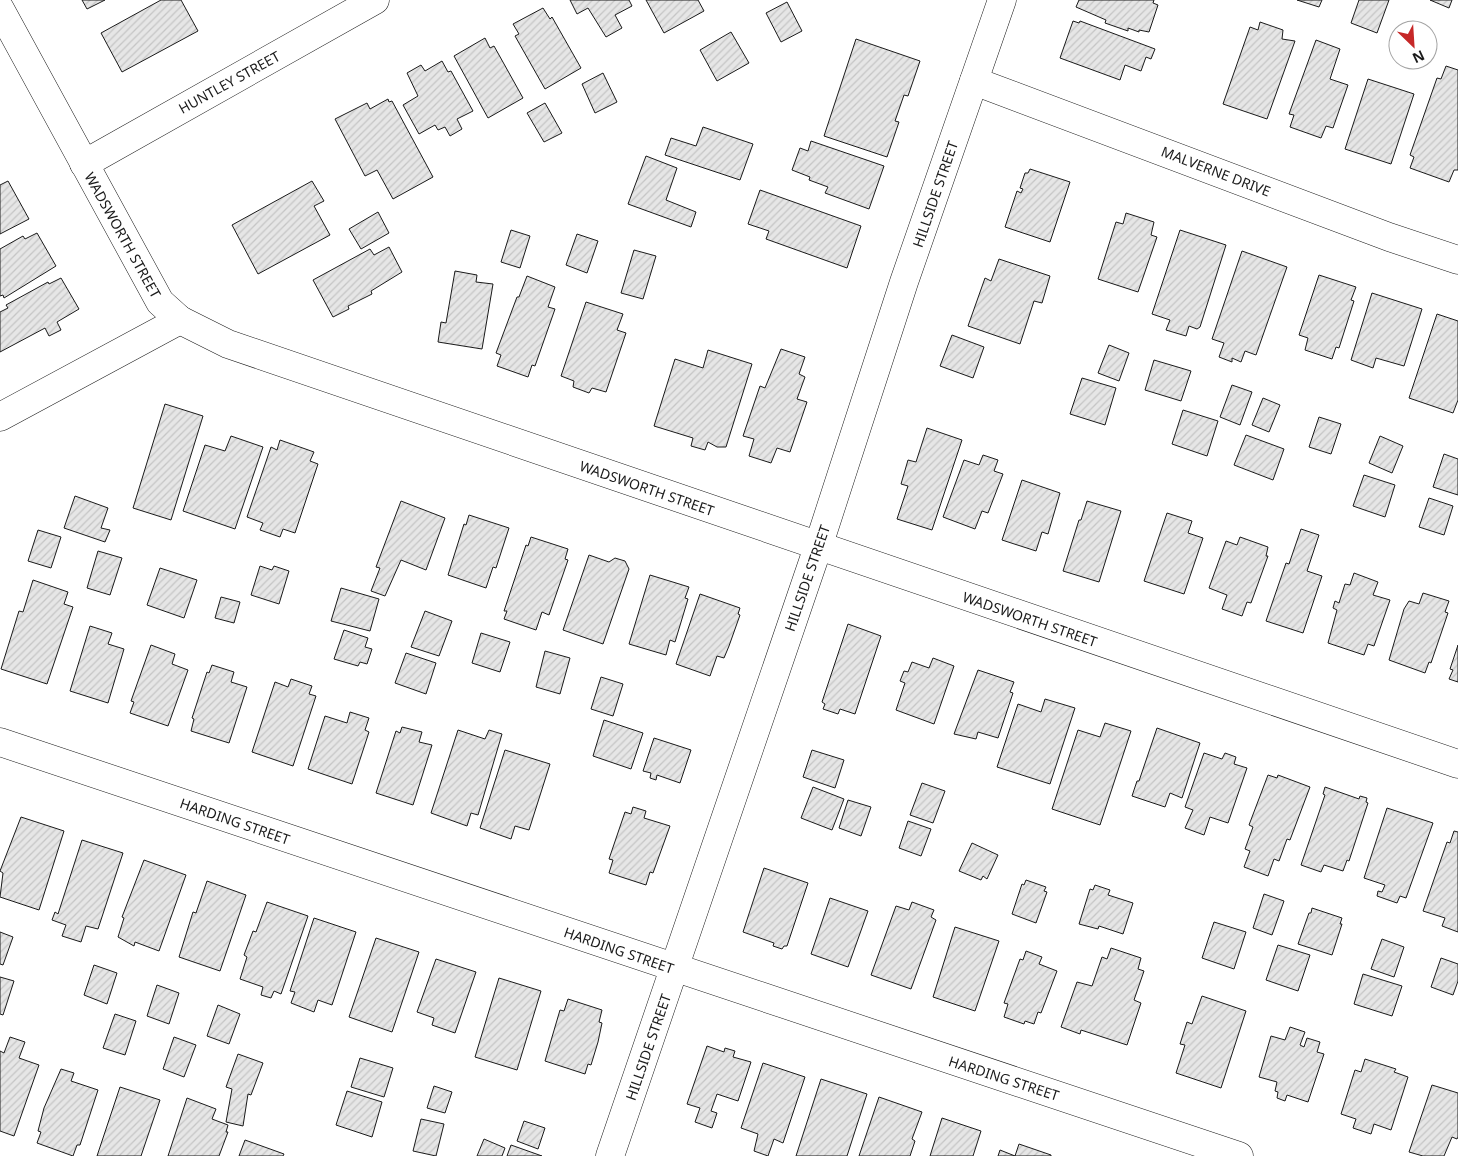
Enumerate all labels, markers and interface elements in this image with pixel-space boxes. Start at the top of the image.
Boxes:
north arrow [1388,20,1438,70]
street label: HUNTLEY STREET [175,46,283,118]
text: N [1410,46,1428,68]
street label: HILLSIDE STREET [908,138,962,250]
street label: MALVERNE DRIVE [1159,141,1273,201]
street label: WADSWORTH STREET [80,169,166,302]
street label: WADSWORTH STREET [577,456,717,520]
street label: HILLSIDE STREET [780,522,834,634]
street label: WADSWORTH STREET [960,587,1100,651]
street label: HARDING STREET [178,793,293,849]
street label: HARDING STREET [562,922,677,978]
street label: HILLSIDE STREET [621,991,675,1103]
street label: HARDING STREET [946,1051,1062,1105]

